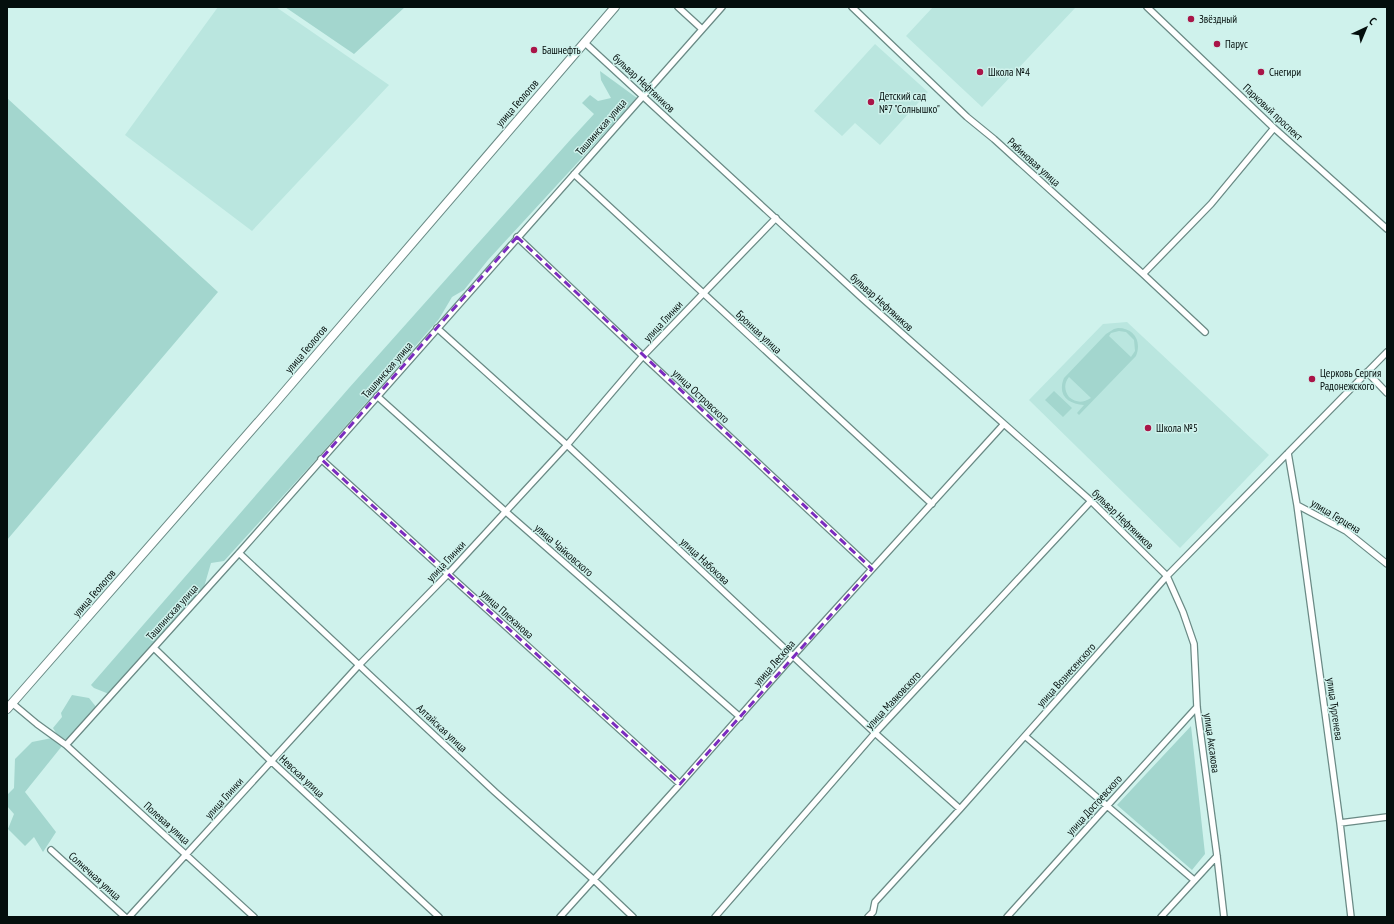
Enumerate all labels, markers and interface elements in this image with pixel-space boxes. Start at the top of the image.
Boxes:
north arrow [1346,8,1386,48]
place label: Звёздный [1199,12,1237,26]
marker: Звёздный [1186,14,1196,24]
text: С [1366,14,1380,28]
place label: Парус [1225,37,1248,51]
marker: Парус [1212,39,1222,49]
place label: Башнефть [542,43,581,57]
marker: Башнефть [529,45,539,55]
street label: бульвар Нефтяников [610,51,679,116]
place label: Школа №4 [988,65,1030,79]
place label: Снегири [1269,65,1301,79]
marker: Школа №4 [975,67,985,77]
marker: Снегири [1256,67,1266,77]
street label: улица Геологов [493,76,542,130]
street label: Парковый проспект [1240,81,1306,144]
place label: Детский сад №7 "Солнышко" [879,89,940,116]
street label: Ташлинская улица [573,96,629,158]
marker: Детский сад №7 "Солнышко" [866,97,876,107]
street label: Рябиновая улица [1005,135,1063,189]
street label: бульвар Нефтяников [848,270,917,334]
street label: улица Глинки [640,297,686,344]
street label: Бронная улица [733,307,785,357]
street label: улица Геологов [282,322,331,376]
street label: Ташлинская улица [359,339,415,401]
street label: улица Островского [670,366,733,426]
place label: Церковь Сергия Радонежского [1320,366,1381,393]
marker: Церковь Сергия Радонежского [1307,374,1317,384]
place label: Школа №5 [1156,421,1198,435]
marker: Школа №5 [1143,423,1153,433]
street label: бульвар Нефтяников [1089,486,1157,552]
street label: улица Герцена [1309,496,1363,536]
street label: улица Чайковского [532,521,597,580]
street label: улица Набокова [677,535,733,587]
street label: улица Глинки [423,537,469,584]
street label: улица Геологов [70,566,119,620]
street label: Ташлинская улица [143,581,201,643]
street label: улица Плеханова [477,586,537,642]
street label: улица Лескова [750,637,798,689]
street label: улица Вознесенского [1033,640,1099,710]
street label: улица Маяковского [862,668,924,732]
street label: улица Тургенева [1324,677,1346,741]
street label: Алтайская улица [414,701,470,755]
street label: улица Аксакова [1201,712,1223,774]
street label: Невская улица [277,752,327,800]
street label: улица Достоевского [1063,772,1125,838]
street label: улица Глинки [202,774,246,822]
street label: Полевая улица [141,799,193,847]
street label: Солнечная улица [66,849,124,903]

